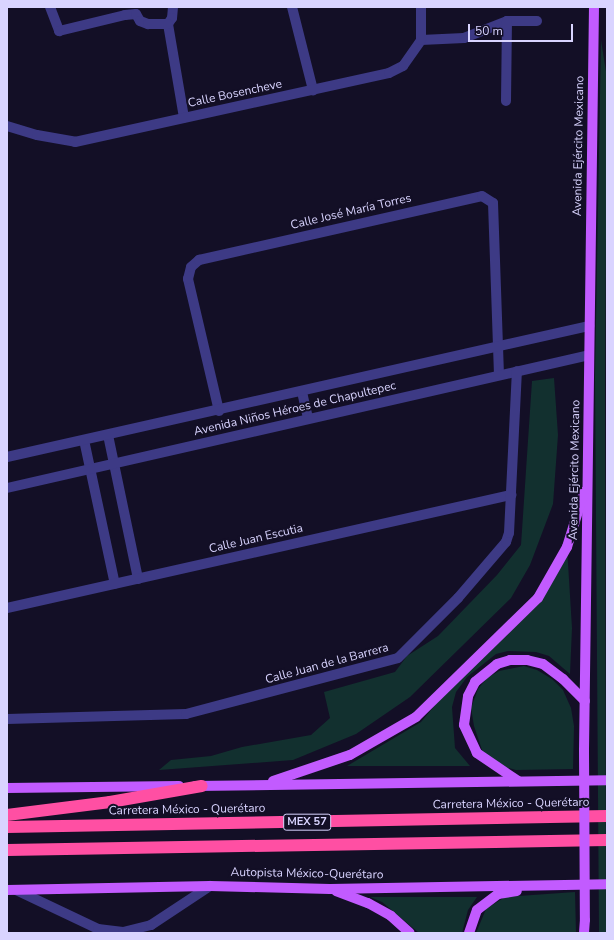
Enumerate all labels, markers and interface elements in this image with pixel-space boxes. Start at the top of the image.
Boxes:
scale bar [470,16,575,42]
text: 50 m [475,23,503,39]
street label: Avenida Ejército Mexicano [571,76,587,216]
street label: Calle Bosencheve [187,77,283,111]
street label: Calle José María Torres [289,191,413,233]
street label: Avenida Niños Héroes de Chapultepec [193,379,397,439]
street label: Avenida Ejército Mexicano [567,400,583,540]
street label: Calle Juan Escutia [208,521,304,557]
street label: Calle Juan de la Barrera [264,641,390,687]
street label: Carretera México - Querétaro [433,795,589,813]
street label: Carretera México - Querétaro [109,801,265,819]
road number: MEX 57 [283,813,331,831]
street label: Autopista México-Querétaro [230,865,384,883]

